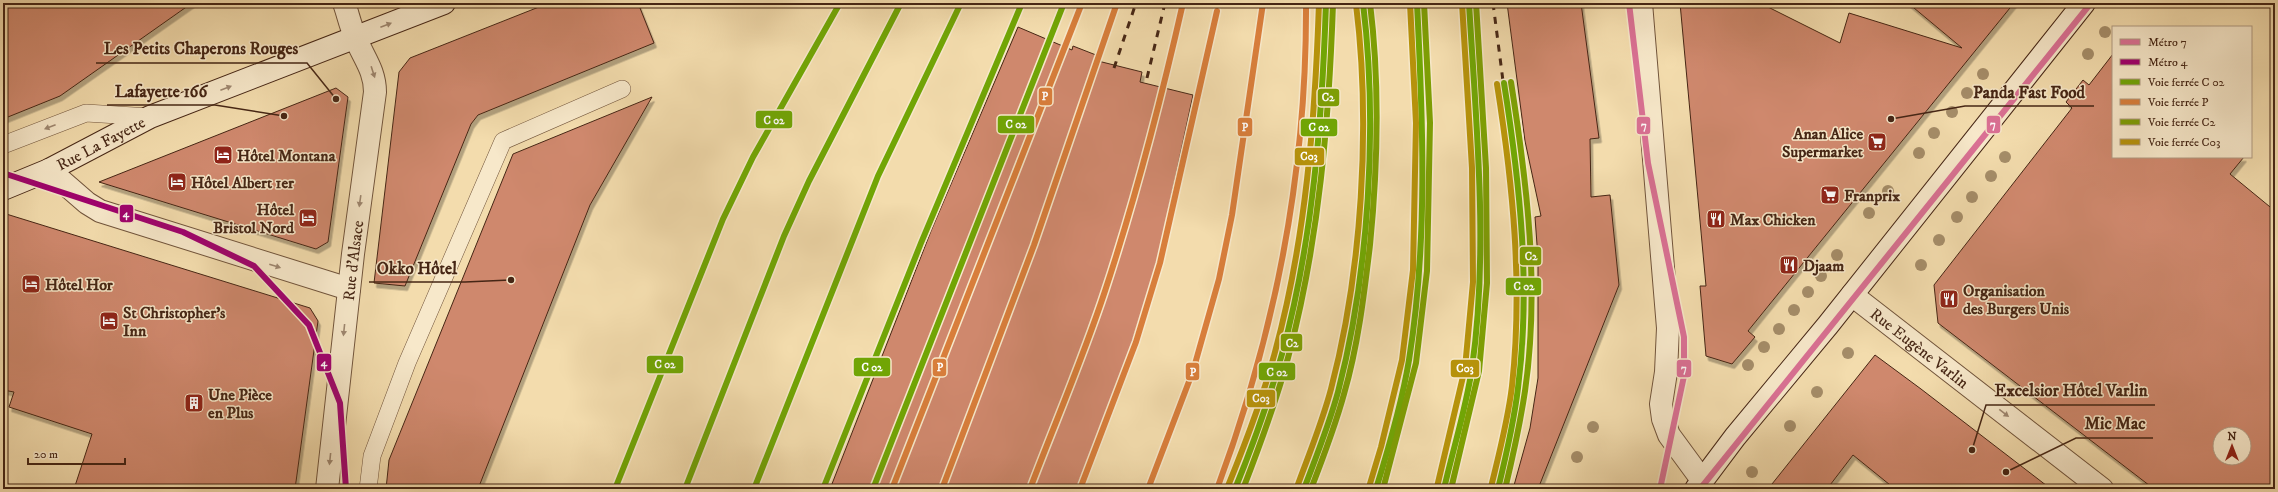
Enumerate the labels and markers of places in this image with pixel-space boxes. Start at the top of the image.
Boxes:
callout: Les Petits Chaperons Rouges [96,34,307,63]
callout: Lafayette 166 [107,76,215,105]
callout: Panda Fast Food [1965,77,2094,106]
place label: Anan Alice Supermarket [1782,124,1864,162]
supermarket icon: Anan Alice Supermarket [1866,131,1888,153]
hotel icon: Hôtel Montana [212,144,234,166]
place label: Hôtel Montana [237,146,337,166]
hotel icon: Hôtel Albert 1er [166,171,188,193]
place label: Hôtel Albert 1er [191,173,295,193]
supermarket icon: Franprix [1819,184,1841,206]
place label: Franprix [1844,186,1900,206]
place label: Hôtel Bristol Nord [213,200,295,238]
hotel icon: Hôtel Bristol Nord [297,207,319,229]
restaurant icon: Max Chicken [1705,208,1727,230]
place label: Max Chicken [1730,210,1816,230]
callout: Okko Hôtel [369,253,465,282]
restaurant icon: Djaam [1778,254,1800,276]
place label: Djaam [1803,256,1844,276]
hotel icon: Hôtel Hor [20,273,42,295]
place label: Hôtel Hor [45,275,114,295]
place label: Organisation des Burgers Unis [1963,281,2070,319]
restaurant icon: Organisation des Burgers Unis [1938,288,1960,310]
place label: St Christopher's Inn [123,303,226,341]
hotel icon: St Christopher's Inn [98,310,120,332]
callout: Excelsior Hôtel Varlin [1986,376,2155,405]
place label: Une Pièce en Plus [208,385,272,423]
building icon: Une Pièce en Plus [183,392,205,414]
callout: Mic Mac [2076,409,2153,438]

